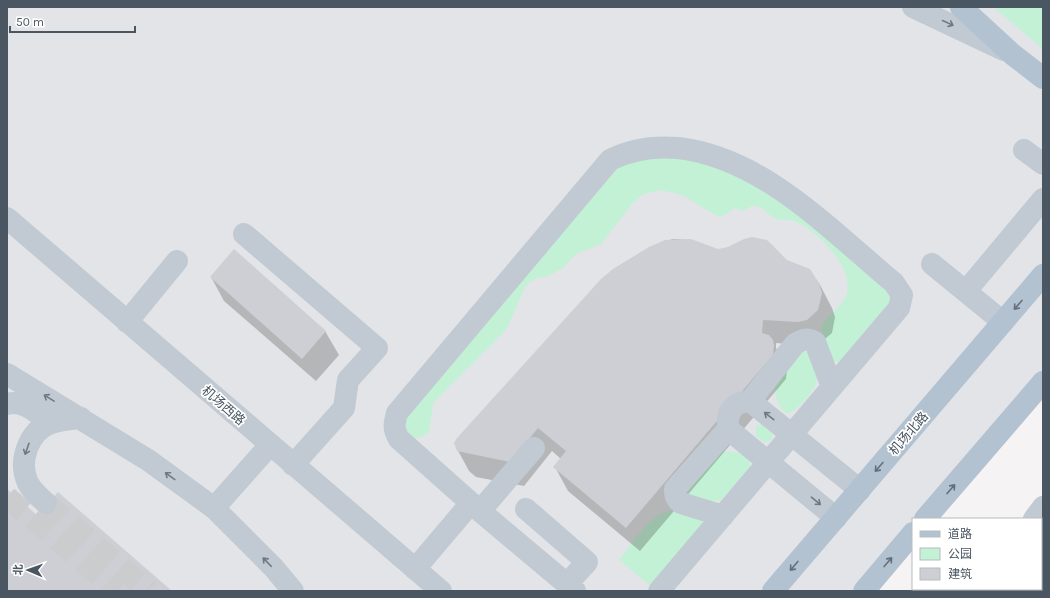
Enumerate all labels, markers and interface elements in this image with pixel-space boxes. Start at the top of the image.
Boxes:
scale bar [10,8,135,34]
text: 50 m [16,15,44,29]
one-way arrow [942,20,954,27]
one-way arrow [1013,299,1022,310]
street label: 机场西路 [199,383,248,428]
one-way arrow [43,394,55,402]
street label: 机场北路 [886,409,931,458]
one-way arrow [763,411,774,420]
one-way arrow [23,442,31,454]
one-way arrow [874,462,883,473]
one-way arrow [165,471,176,480]
one-way arrow [946,484,955,495]
one-way arrow [811,497,822,506]
legend [912,518,1042,590]
text: 道路 [948,527,972,541]
text: 公园 [948,547,972,561]
north arrow [8,550,48,590]
one-way arrow [262,557,272,567]
one-way arrow [884,557,893,568]
one-way arrow [790,561,799,571]
text: 北 [12,564,25,575]
text: 建筑 [948,567,972,581]

